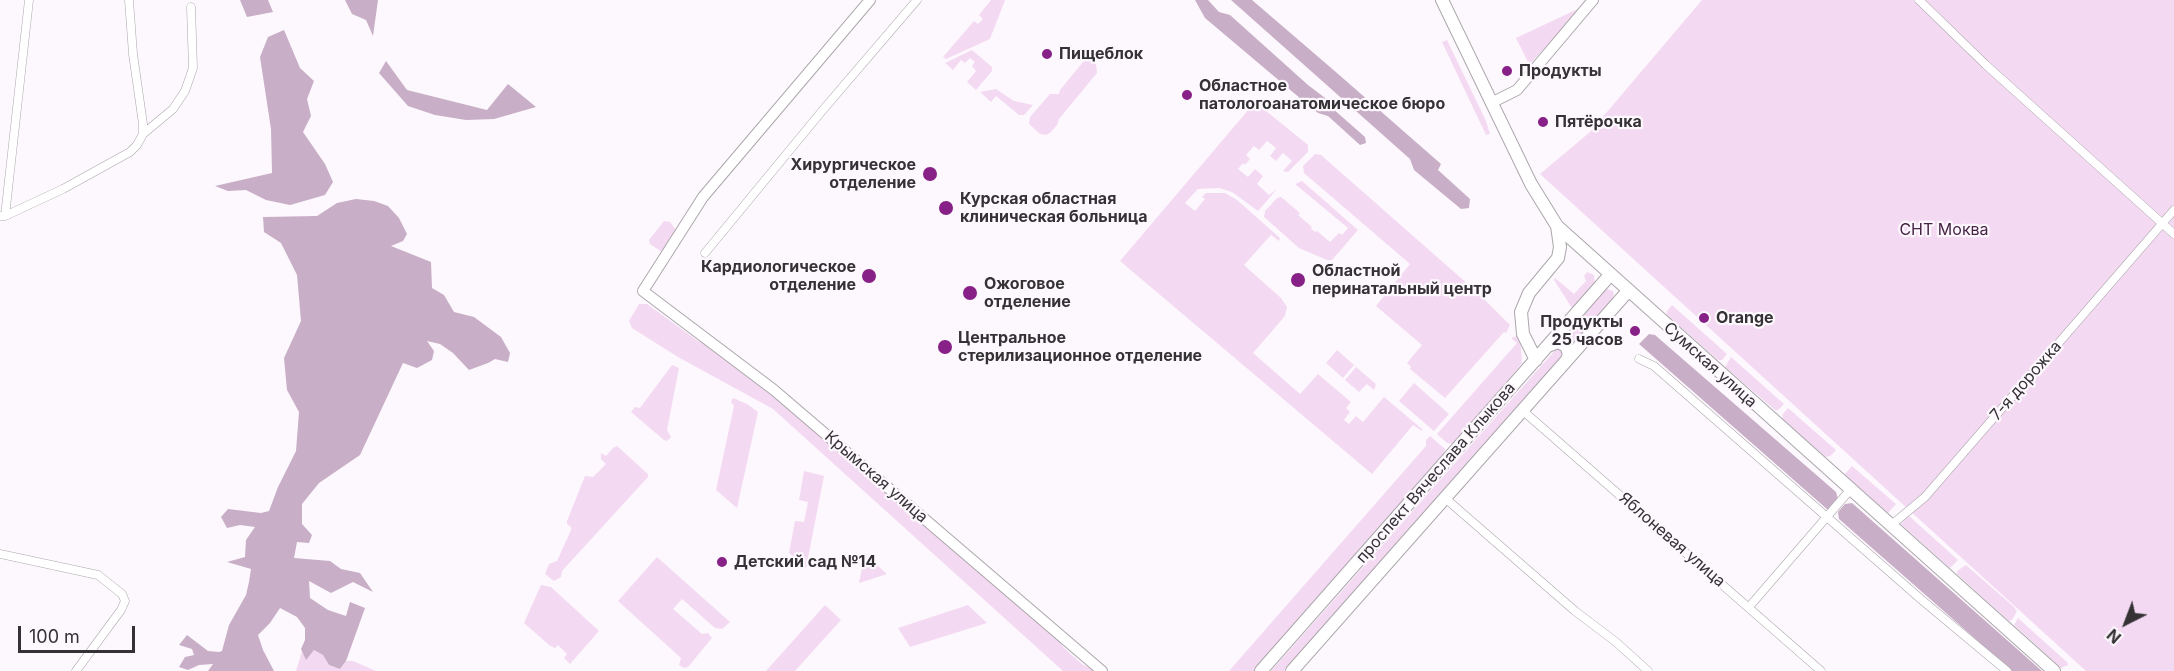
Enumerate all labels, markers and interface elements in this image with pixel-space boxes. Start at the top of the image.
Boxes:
place label: Пищеблок [1059,44,1143,64]
marker: Пищеблок [1040,47,1054,61]
place label: Продукты [1519,61,1602,81]
marker: Продукты [1500,64,1514,78]
place label: Областное патологоанатомическое бюро [1199,76,1445,114]
marker: Областное патологоанатомическое бюро [1180,88,1194,102]
place label: Пятёрочка [1555,112,1642,132]
marker: Пятёрочка [1536,115,1550,129]
place label: Хирургическое отделение [791,155,916,193]
marker: Хирургическое отделение [921,165,939,183]
place label: Курская областная клиническая больница [960,189,1147,227]
marker: Курская областная клиническая больница [937,199,955,217]
park label: СНТ Моква [1899,220,1989,240]
place label: Кардиологическое отделение [701,257,856,295]
place label: Областной перинатальный центр [1312,261,1492,299]
marker: Кардиологическое отделение [860,267,878,285]
marker: Областной перинатальный центр [1289,271,1307,289]
place label: Ожоговое отделение [984,274,1071,312]
marker: Ожоговое отделение [961,284,979,302]
place label: Orange [1716,308,1774,328]
marker: Orange [1697,311,1711,325]
place label: Продукты 25 часов [1540,312,1623,350]
street label: Сумская улица [1659,318,1761,412]
marker: Продукты 25 часов [1628,324,1642,338]
place label: Центральное стерилизационное отделение [958,328,1202,366]
street label: 7-я дорожка [1986,337,2066,425]
marker: Центральное стерилизационное отделение [936,338,954,356]
street label: проспект Вячеслава Клыкова [1352,379,1520,567]
street label: Крымская улица [821,427,931,527]
street label: Яблоневая улица [1615,489,1729,591]
place label: Детский сад №14 [734,552,876,572]
marker: Детский сад №14 [715,555,729,569]
north arrow [2096,593,2156,653]
scale bar [21,614,138,652]
text: N [2103,625,2125,648]
text: 100 m [29,626,80,647]

